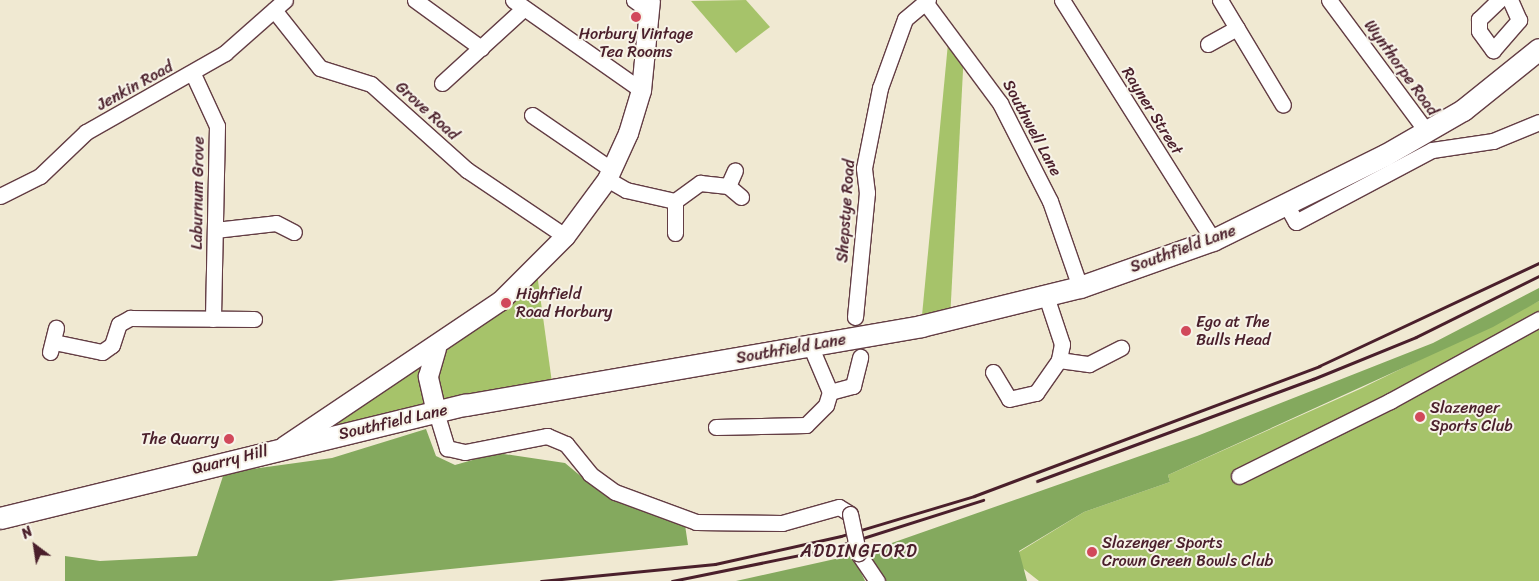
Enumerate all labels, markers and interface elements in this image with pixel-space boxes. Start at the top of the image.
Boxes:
marker: Horbury Vintage Tea Rooms [630,11,642,23]
street label: Wynthorpe Road [1360,16,1442,120]
place label: Horbury Vintage Tea Rooms [578,24,694,62]
street label: Jenkin Road [93,57,177,115]
street label: Rayner Street [1117,63,1187,159]
street label: Southwell Lane [999,76,1065,180]
street label: Grove Road [391,78,463,144]
street label: Laburnum Grove [187,136,209,250]
street label: Shepstye Road [833,159,859,263]
street label: Southfield Lane [1128,221,1238,277]
place label: Highfield Road Horbury [516,284,612,322]
marker: Highfield Road Horbury [500,297,512,309]
place label: Ego at The Bulls Head [1196,312,1271,350]
marker: Ego at The Bulls Head [1180,325,1192,337]
street label: Southfield Lane [735,330,847,368]
place label: Slazenger Sports Club [1430,398,1513,436]
street label: Southfield Lane [337,400,449,444]
marker: Slazenger Sports Club [1414,411,1426,423]
place label: The Quarry [141,429,219,449]
marker: The Quarry [223,433,235,445]
street label: Quarry Hill [190,441,270,479]
text: N [16,520,38,546]
north arrow [10,521,60,571]
place label: Slazenger Sports Crown Green Bowls Club [1102,533,1273,571]
district label: ADDINGFORD [800,540,918,562]
marker: Slazenger Sports Crown Green Bowls Club [1086,546,1098,558]

